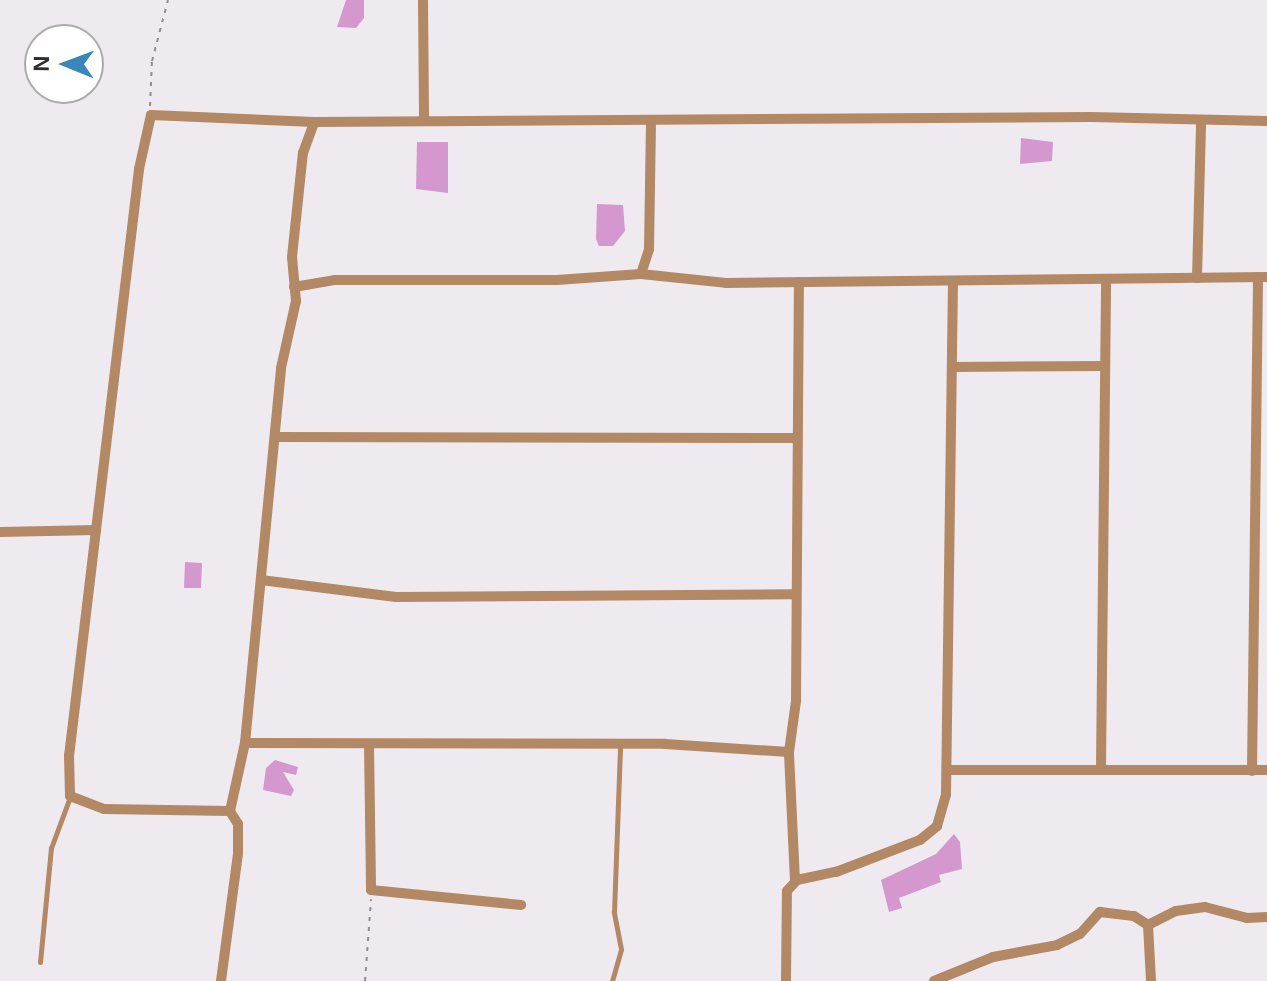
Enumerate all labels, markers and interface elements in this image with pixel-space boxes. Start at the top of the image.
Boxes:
north arrow [24,24,104,104]
text: N [29,55,54,72]

